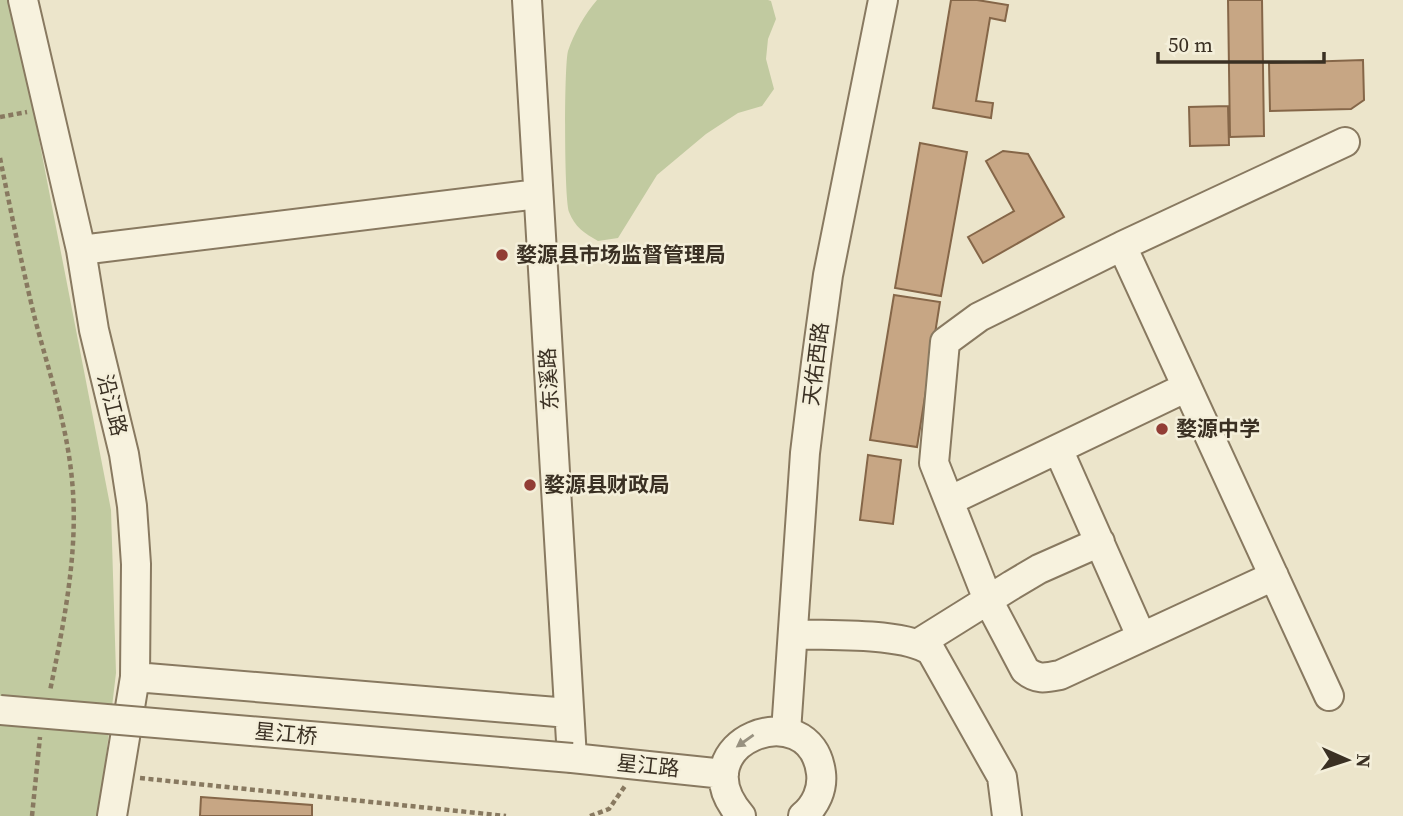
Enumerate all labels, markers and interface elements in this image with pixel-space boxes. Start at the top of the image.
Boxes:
scale bar [1158,21,1324,65]
text: 50 m [1168,30,1213,59]
place label: 婺源县市场监督管理局 [516,240,726,269]
marker: 婺源县市场监督管理局 [494,247,510,263]
street label: 天佑西路 [796,320,835,407]
street label: 东溪路 [532,347,565,411]
street label: 沿江路 [91,371,134,439]
place label: 婺源中学 [1176,414,1260,443]
marker: 婺源中学 [1154,421,1170,437]
place label: 婺源县财政局 [544,470,670,499]
marker: 婺源县财政局 [522,477,538,493]
street label: 星江桥 [253,716,319,751]
north arrow [1312,725,1382,795]
one-way arrow [736,734,754,748]
street label: 星江路 [615,748,681,783]
text: N [1351,753,1377,769]

